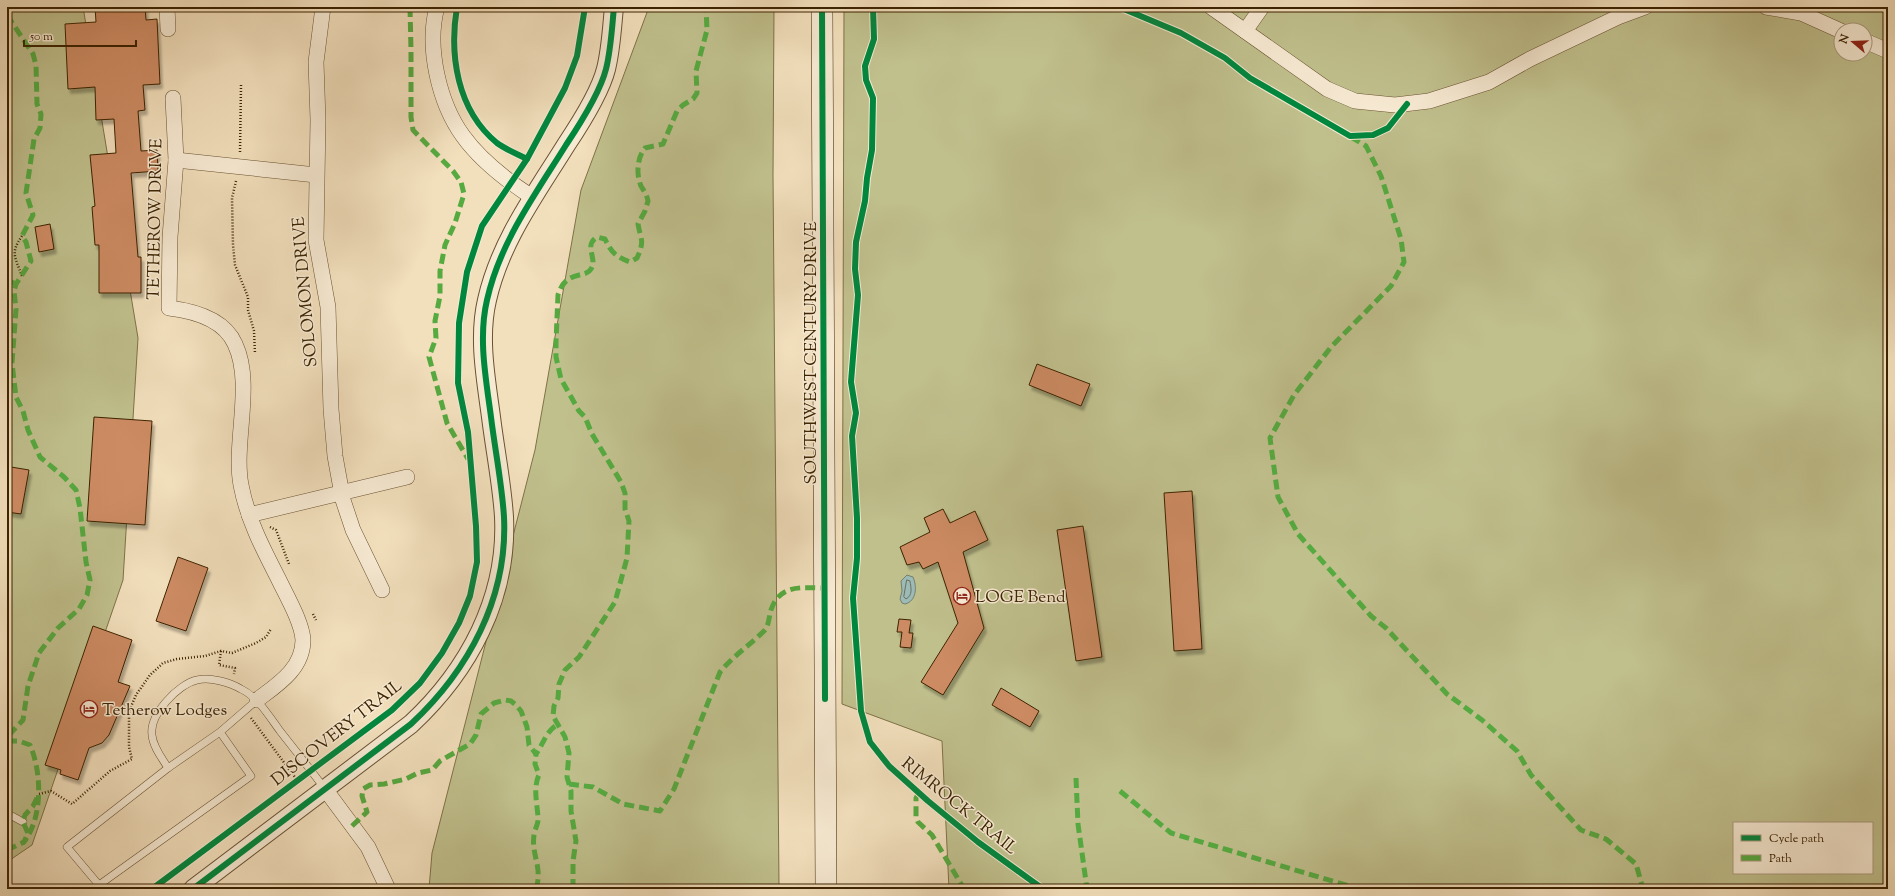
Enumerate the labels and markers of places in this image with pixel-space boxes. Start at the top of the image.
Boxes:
hotel icon: LOGE Bend [952,586,972,606]
place label: LOGE Bend [975,586,1066,610]
hotel icon: Tetherow Lodges [79,699,99,719]
place label: Tetherow Lodges [102,699,227,723]

